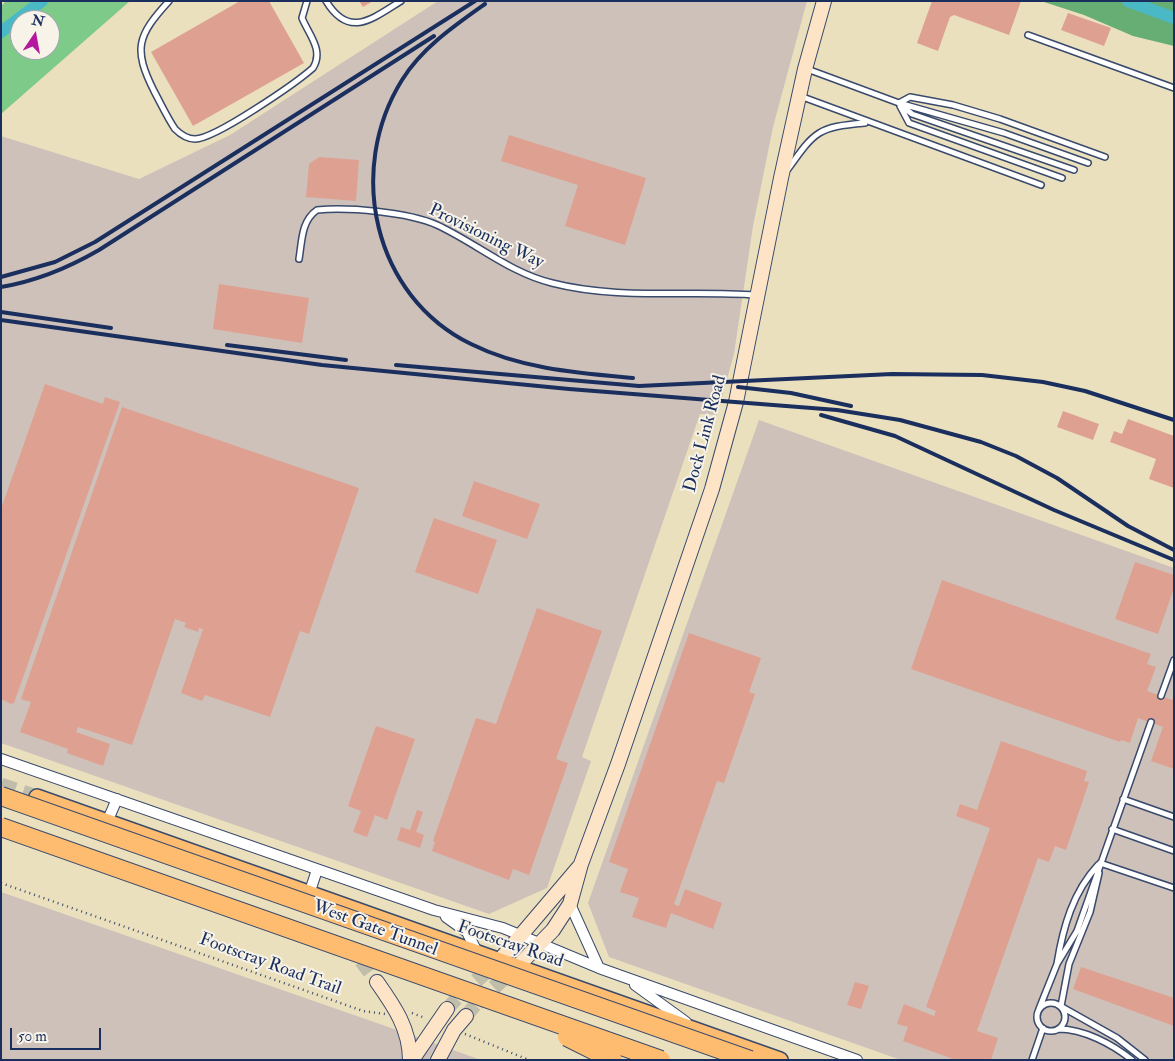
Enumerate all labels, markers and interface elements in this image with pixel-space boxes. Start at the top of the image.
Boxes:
north arrow [10,10,60,60]
text: N [30,11,46,30]
street label: Provisioning Way [425,200,547,274]
street label: Dock Link Road [680,373,732,495]
street label: West Gate Tunnel [310,896,440,962]
street label: Footscray Road [454,917,566,973]
street label: Footscray Road Trail [196,929,344,1001]
scale bar [12,1018,104,1050]
text: 50 m [18,1027,47,1046]

